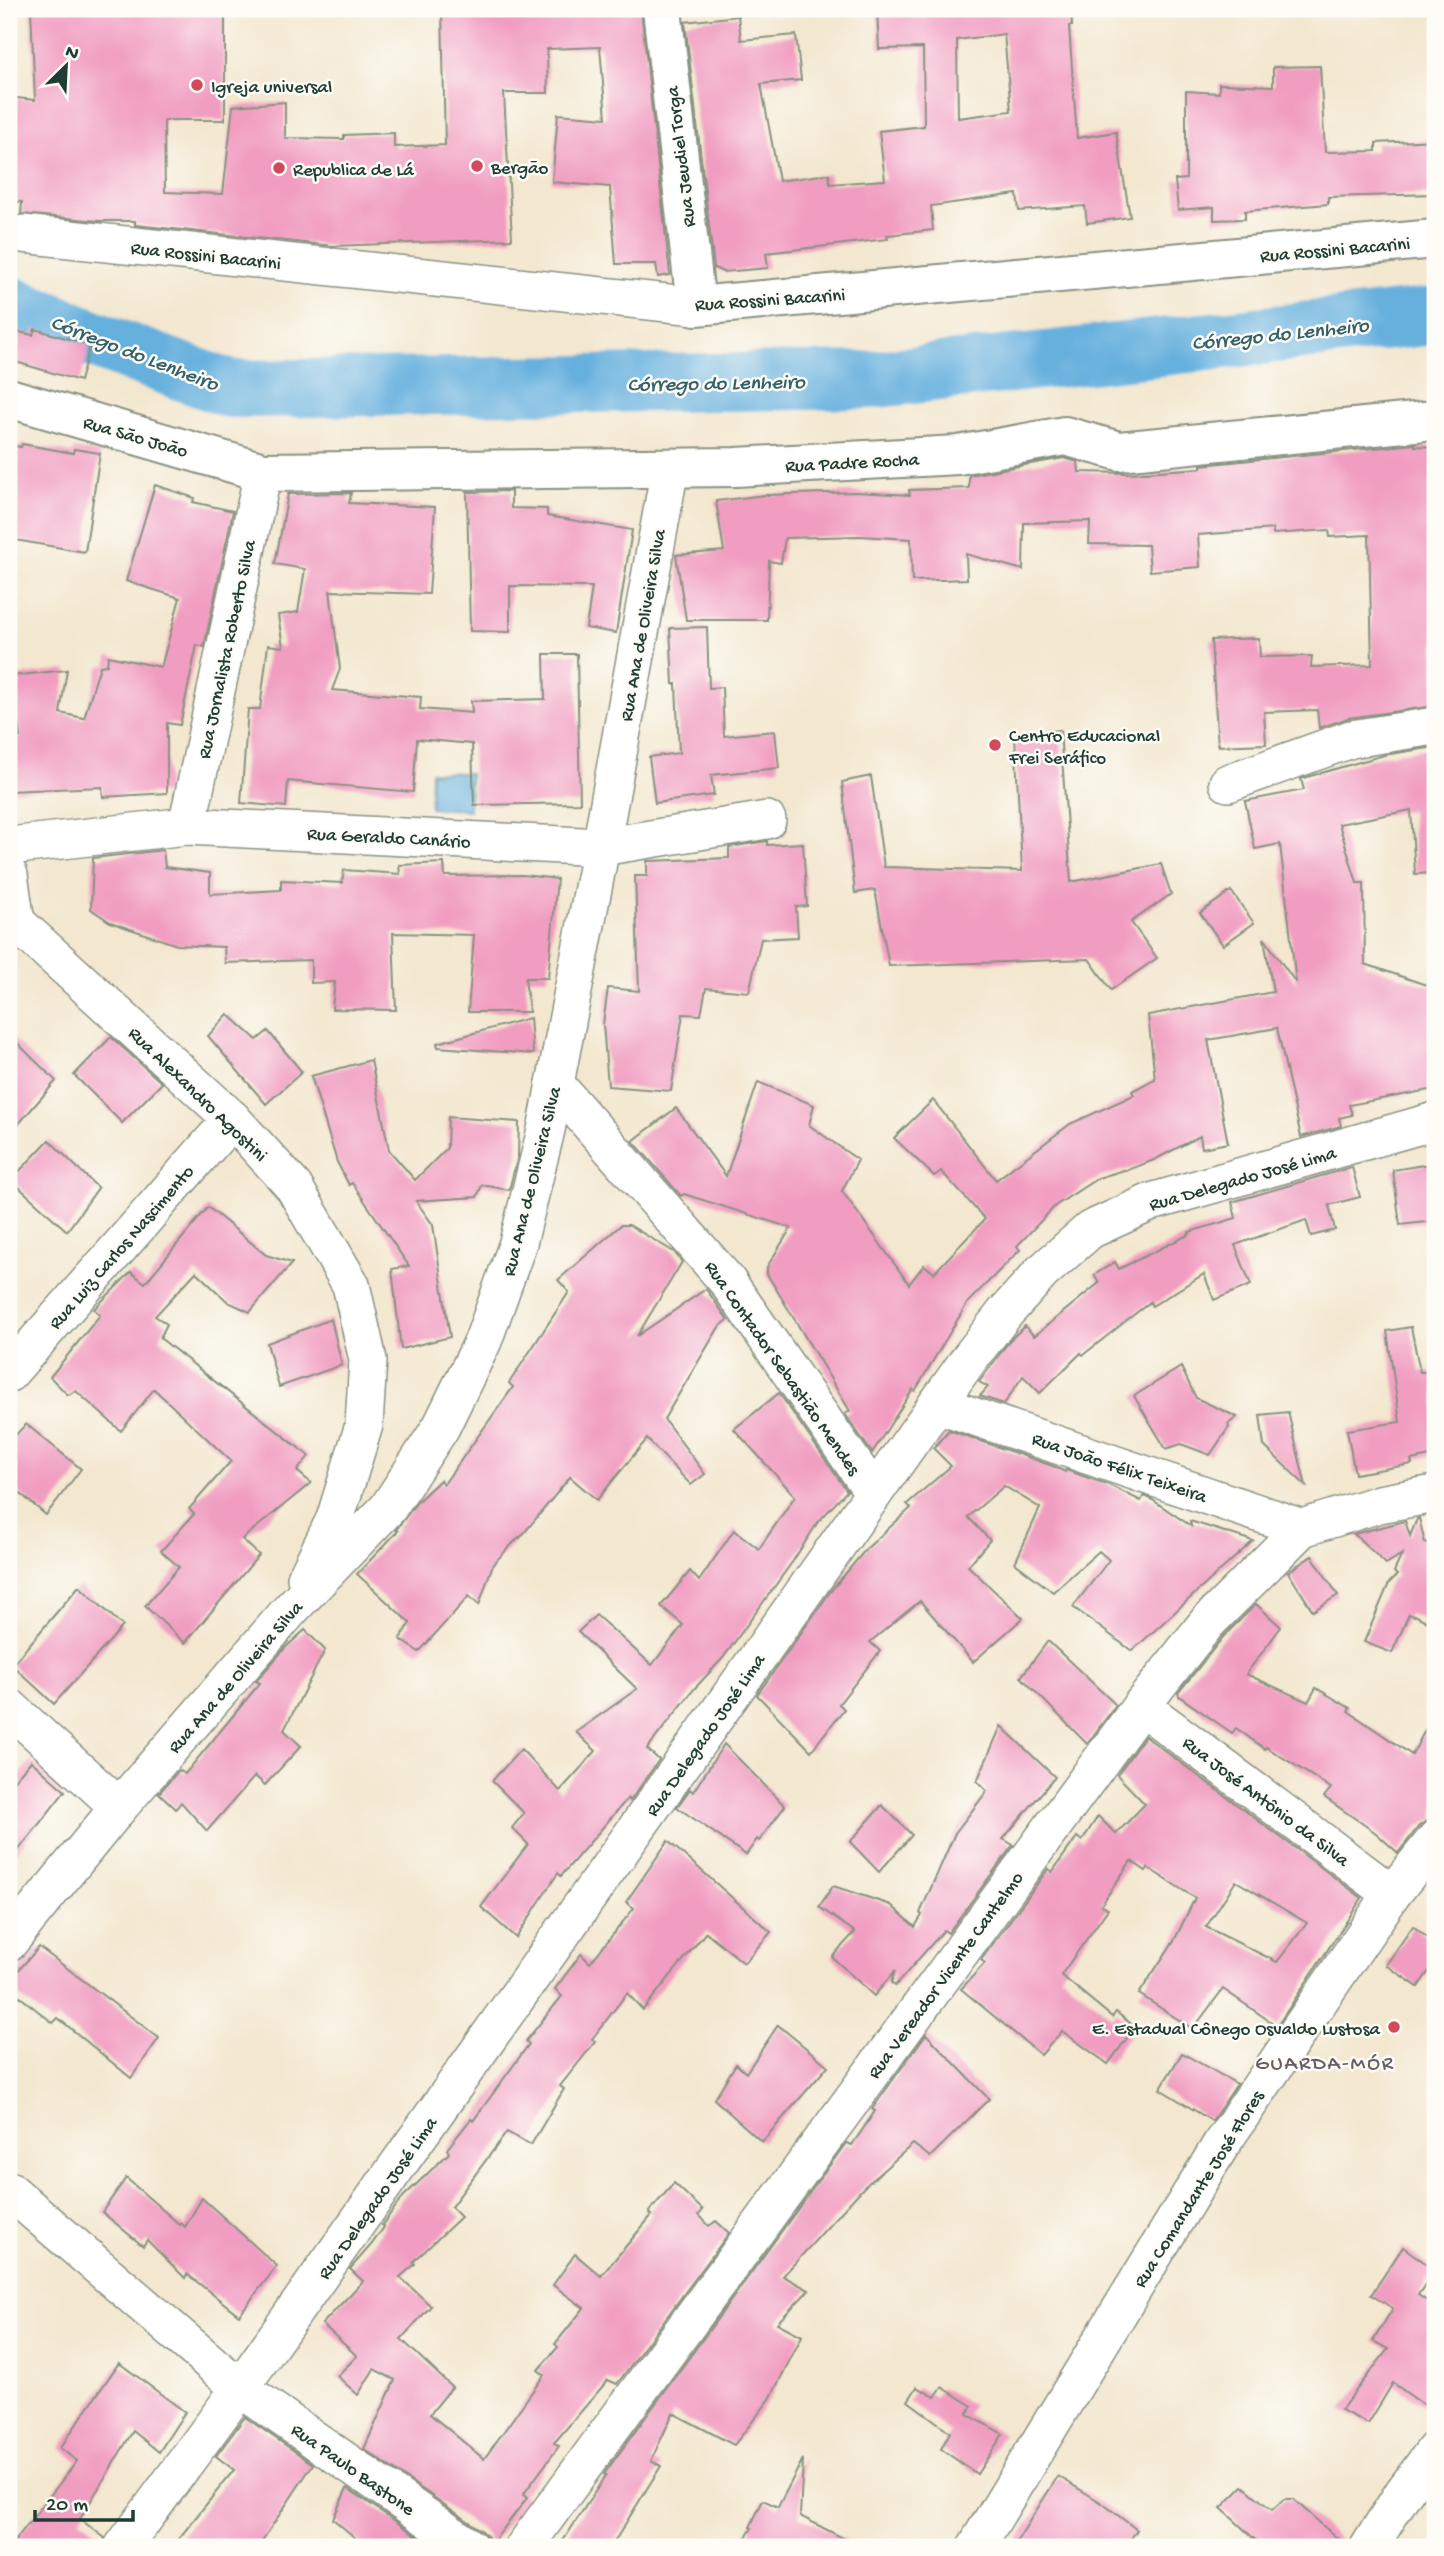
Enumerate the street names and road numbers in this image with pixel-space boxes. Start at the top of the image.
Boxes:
street label: Rua Jeudiel Torga [662,83,703,228]
street label: Rua Rossini Bacarini [1259,233,1411,270]
street label: Rua Rossini Bacarini [129,238,282,277]
street label: Rua Rossini Bacarini [694,285,846,318]
street label: Rua São João [80,412,190,464]
street label: Rua Padre Rocha [785,449,921,479]
street label: Rua Ana de Oliveira Silva [616,526,673,723]
street label: Rua Jornalista Roberto Silva [194,537,263,761]
street label: Rua Geraldo Canário [306,824,471,855]
street label: Rua Alexandro Agostini [122,1023,271,1168]
street label: Rua Ana de Oliveira Silva [499,1083,568,1279]
street label: Rua Delegado José Lima [1147,1142,1340,1218]
street label: Rua Luiz Carlos Nascimento [45,1161,200,1335]
street label: Rua Contador Sebastião Mendes [698,1257,865,1482]
street label: Rua João Félix Teixeira [1028,1429,1211,1511]
street label: Rua Ana de Oliveira Silva [164,1596,310,1759]
street label: Rua Delegado José Lima [642,1649,773,1822]
street label: Rua José Antônio da Silva [1177,1733,1354,1874]
street label: Rua Vereador Vicente Cantelmo [864,1868,1030,2084]
street label: Rua Comandante José Flores [1130,2086,1271,2293]
street label: Rua Delegado José Lima [314,2112,445,2285]
street label: Rua Paulo Bastone [286,2420,419,2522]

